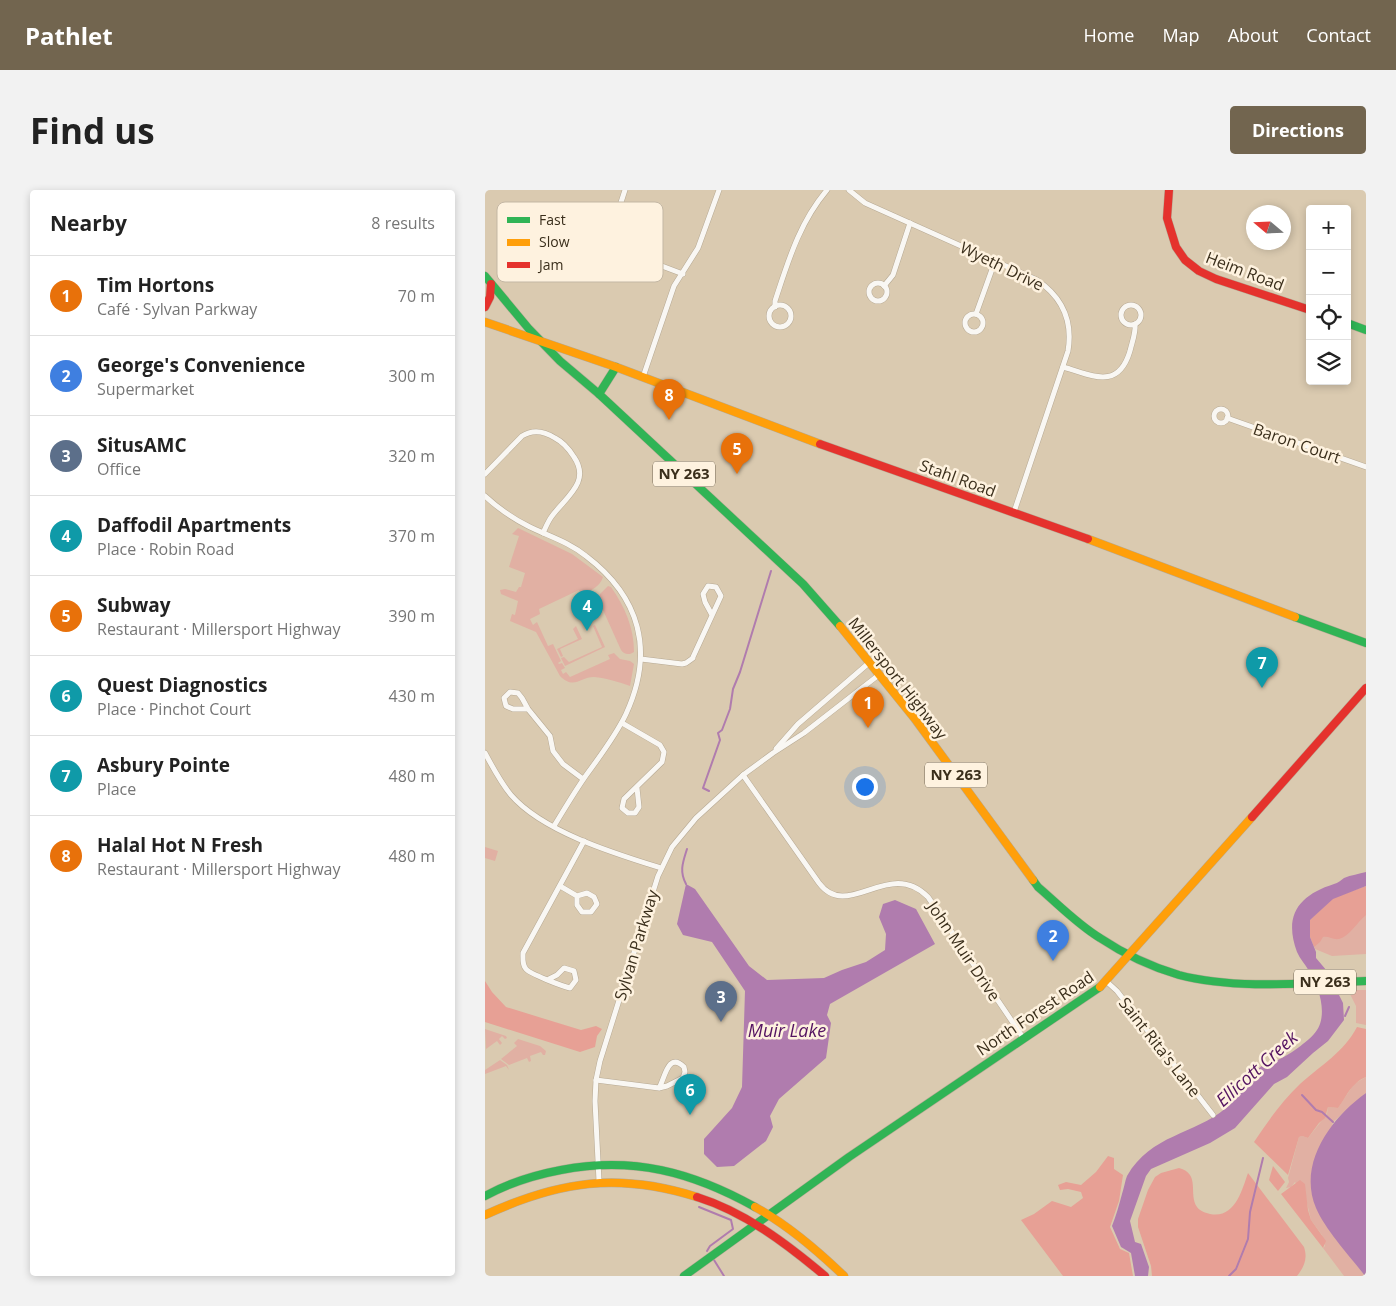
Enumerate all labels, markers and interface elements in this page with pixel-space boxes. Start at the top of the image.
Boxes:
text: Pathlet [25,19,113,52]
text: Home [1084,23,1134,47]
text: Map [1162,23,1200,47]
text: About [1228,23,1278,47]
text: Contact [1306,23,1371,47]
button: Directions [1230,106,1366,154]
text: Find us [30,107,155,154]
legend [497,202,663,282]
north arrow [1246,205,1291,250]
map controls [1306,205,1351,385]
button: + [1306,205,1351,250]
text: Nearby [50,209,127,237]
text: Fast [539,210,566,229]
text: 8 results [371,212,435,234]
text: Slow [539,232,570,251]
street label: Wyeth Drive [956,236,1048,296]
street label: Heim Road [1203,246,1287,296]
button: − [1306,250,1351,295]
text: Jam [537,255,564,274]
text: Tim Hortons [97,272,214,298]
text: 1 [61,285,71,307]
text: 70 m [398,285,435,307]
button: locate [1306,295,1351,340]
text: Café · Sylvan Parkway [97,298,257,320]
button: layers [1306,340,1351,385]
text: George's Convenience [97,352,305,378]
text: 2 [61,365,71,387]
text: 300 m [389,365,435,387]
text: Supermarket [97,378,194,400]
pin: 8 [653,379,685,420]
street label: Baron Court [1250,418,1344,468]
text: SitusAMC [97,432,187,458]
pin: 5 [721,433,753,474]
text: 3 [61,445,71,467]
text: 320 m [389,445,435,467]
street label: Stahl Road [917,454,999,502]
text: Office [97,458,141,480]
road number: NY 263 [653,462,715,486]
text: Daffodil Apartments [97,512,291,538]
text: 4 [61,525,71,547]
text: 370 m [389,525,435,547]
text: Place · Robin Road [97,538,234,560]
pin: 4 [571,590,603,631]
text: Subway [97,592,171,618]
text: 5 [61,605,71,627]
text: 390 m [389,605,435,627]
street label: Millersport Highway [843,612,953,744]
text: Restaurant · Millersport Highway [97,618,340,640]
pin: 7 [1246,647,1278,688]
text: Quest Diagnostics [97,672,268,698]
text: 6 [61,685,71,707]
text: 430 m [389,685,435,707]
pin: 1 [852,687,884,728]
text: Place · Pinchot Court [97,698,251,720]
text: Asbury Pointe [97,752,230,778]
road number: NY 263 [925,762,987,788]
text: 7 [61,765,71,787]
text: 480 m [389,765,435,787]
your location [852,774,878,800]
text: Place [97,778,136,800]
text: Halal Hot N Fresh [97,832,263,858]
text: 8 [61,845,71,867]
text: 480 m [389,845,435,867]
text: Restaurant · Millersport Highway [97,858,340,880]
street label: Sylvan Parkway [609,886,664,1003]
street label: John Muir Drive [921,895,1006,1005]
pin: 2 [1037,920,1069,961]
street label: North Forest Road [972,966,1098,1060]
road number: NY 263 [1294,970,1356,994]
pin: 3 [705,981,737,1022]
street label: Saint Rita's Lane [1114,992,1206,1102]
water label: Muir Lake [748,1018,826,1042]
water label: Ellicott Creek [1210,1024,1303,1111]
pin: 6 [674,1074,706,1115]

